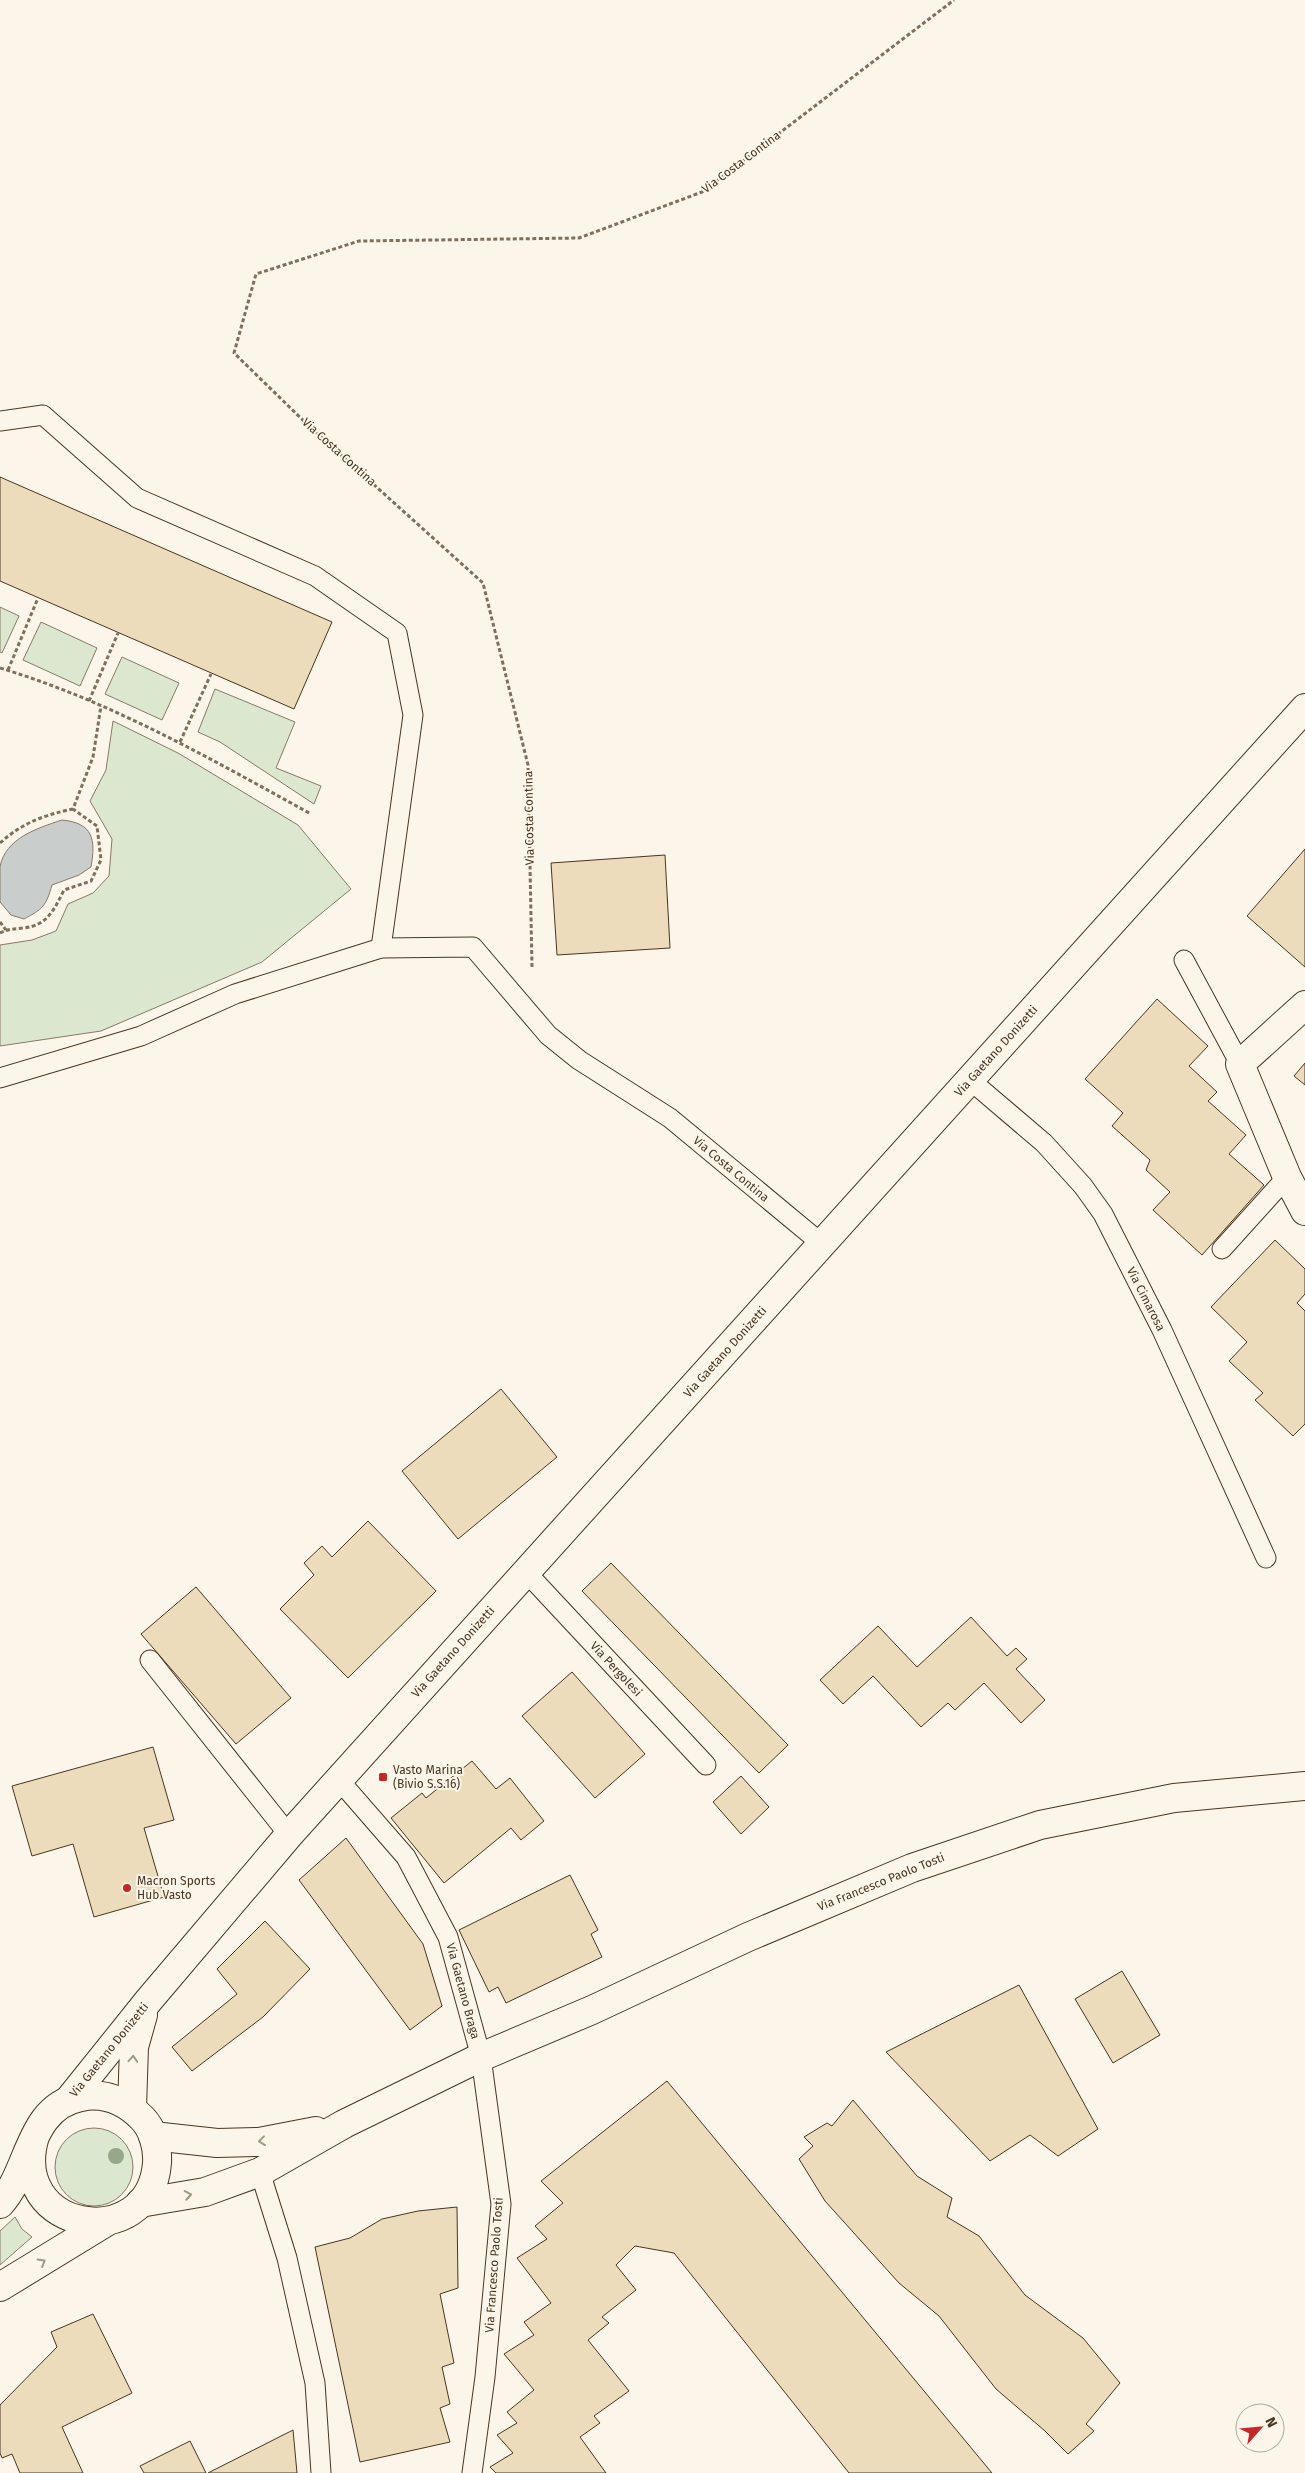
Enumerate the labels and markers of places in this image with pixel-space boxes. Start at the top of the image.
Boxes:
place label: Vasto Marina (Bivio S.S.16) [393,1763,463,1791]
marker: Vasto Marina (Bivio S.S.16) [377,1771,389,1783]
place label: Macron Sports Hub Vasto [137,1874,216,1902]
marker: Macron Sports Hub Vasto [121,1882,133,1894]

